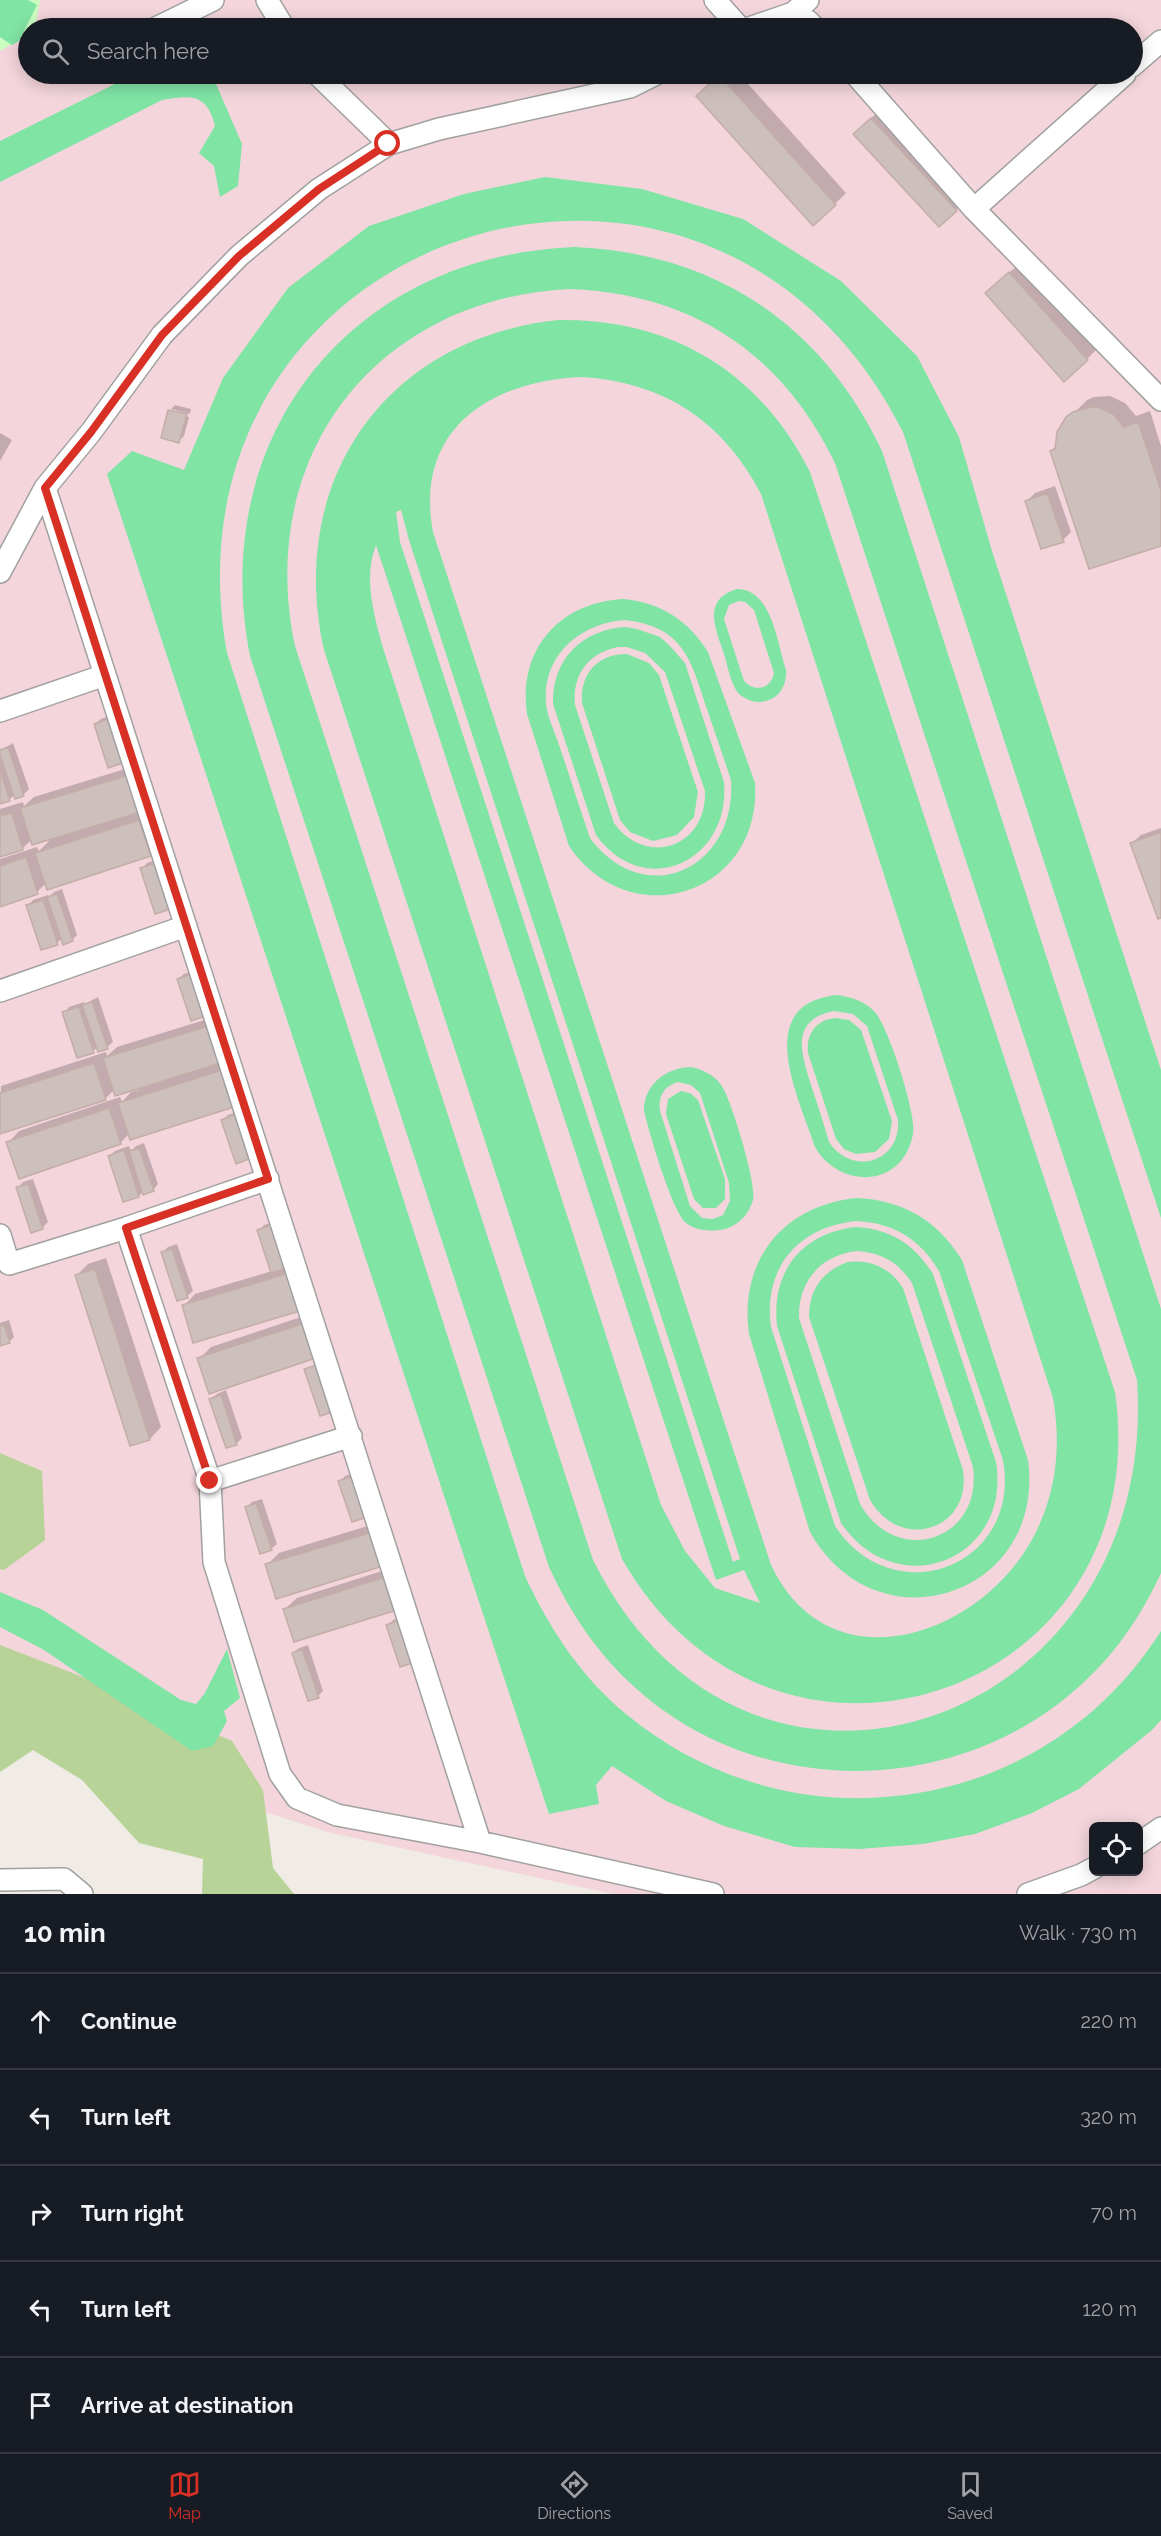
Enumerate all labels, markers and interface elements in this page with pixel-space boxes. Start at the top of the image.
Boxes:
search box [18,18,1143,84]
icon: search [39,35,72,68]
text: Search here [87,38,209,64]
route start [374,130,400,156]
route end [196,1467,222,1493]
map controls [1089,1822,1143,1876]
button: locate [1089,1822,1143,1876]
text: 10 min [24,1918,106,1948]
text: Walk · 730 m [1019,1921,1137,1945]
icon: ahead [24,2005,57,2038]
text: Continue [81,2008,177,2034]
text: 220 m [1080,2009,1137,2033]
icon: left [24,2101,57,2134]
text: Turn left [81,2104,171,2130]
text: 320 m [1080,2105,1137,2129]
icon: right [24,2197,57,2230]
text: Turn right [81,2200,184,2226]
text: 70 m [1091,2201,1137,2225]
icon: left [24,2293,57,2326]
text: Turn left [81,2296,171,2322]
text: 120 m [1082,2297,1137,2321]
icon: arrive [24,2389,57,2422]
text: Arrive at destination [81,2392,294,2418]
tab: Map [168,2468,201,2523]
tab: Directions [537,2468,611,2523]
tab: Saved [947,2468,993,2523]

